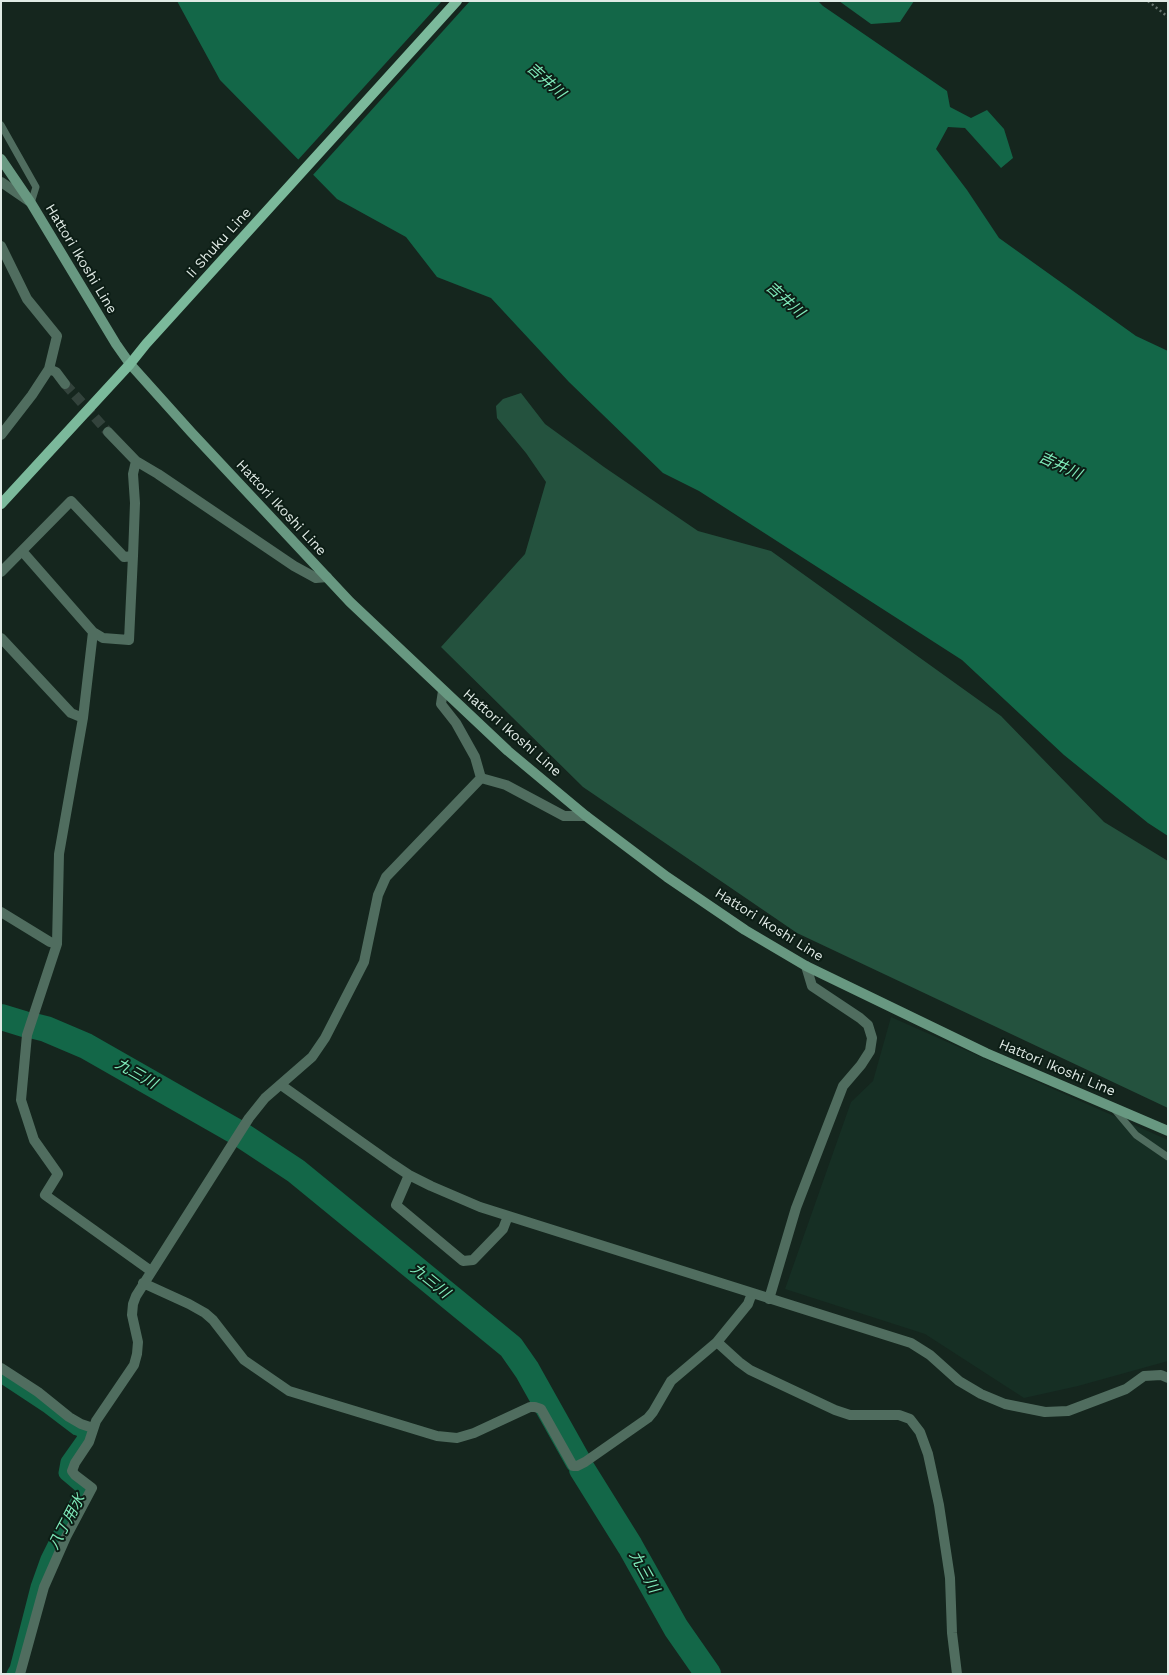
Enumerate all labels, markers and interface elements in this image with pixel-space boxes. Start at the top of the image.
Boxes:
water label: 吉井川 [523,59,569,103]
street label: Hattori Ikoshi Line [42,201,120,317]
street label: Ii Shuku Line [183,204,255,282]
water label: 吉井川 [762,278,808,322]
water label: 吉井川 [1036,448,1084,484]
street label: Hattori Ikoshi Line [232,457,330,559]
street label: Hattori Ikoshi Line [459,686,565,780]
street label: Hattori Ikoshi Line [712,885,826,965]
street label: Hattori Ikoshi Line [996,1036,1118,1100]
water label: 九三川 [112,1055,160,1093]
water label: 九三川 [407,1260,453,1302]
water label: 八丁用水 [45,1491,89,1553]
water label: 九三川 [625,1548,663,1596]

